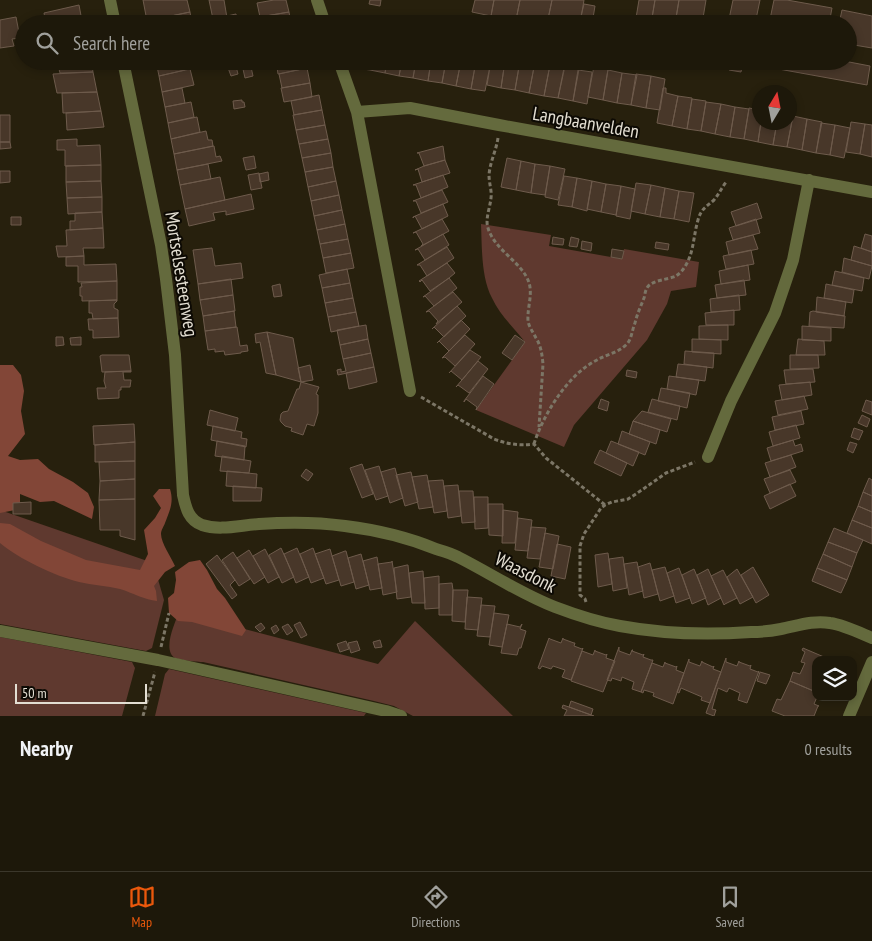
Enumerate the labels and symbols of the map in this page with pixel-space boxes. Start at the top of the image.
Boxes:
north arrow [752,85,797,130]
street label: Langbaanvelden [531,101,641,143]
street label: Mortselsesteenweg [160,210,204,338]
street label: Waasdonk [491,546,561,598]
scale bar [15,681,148,704]

